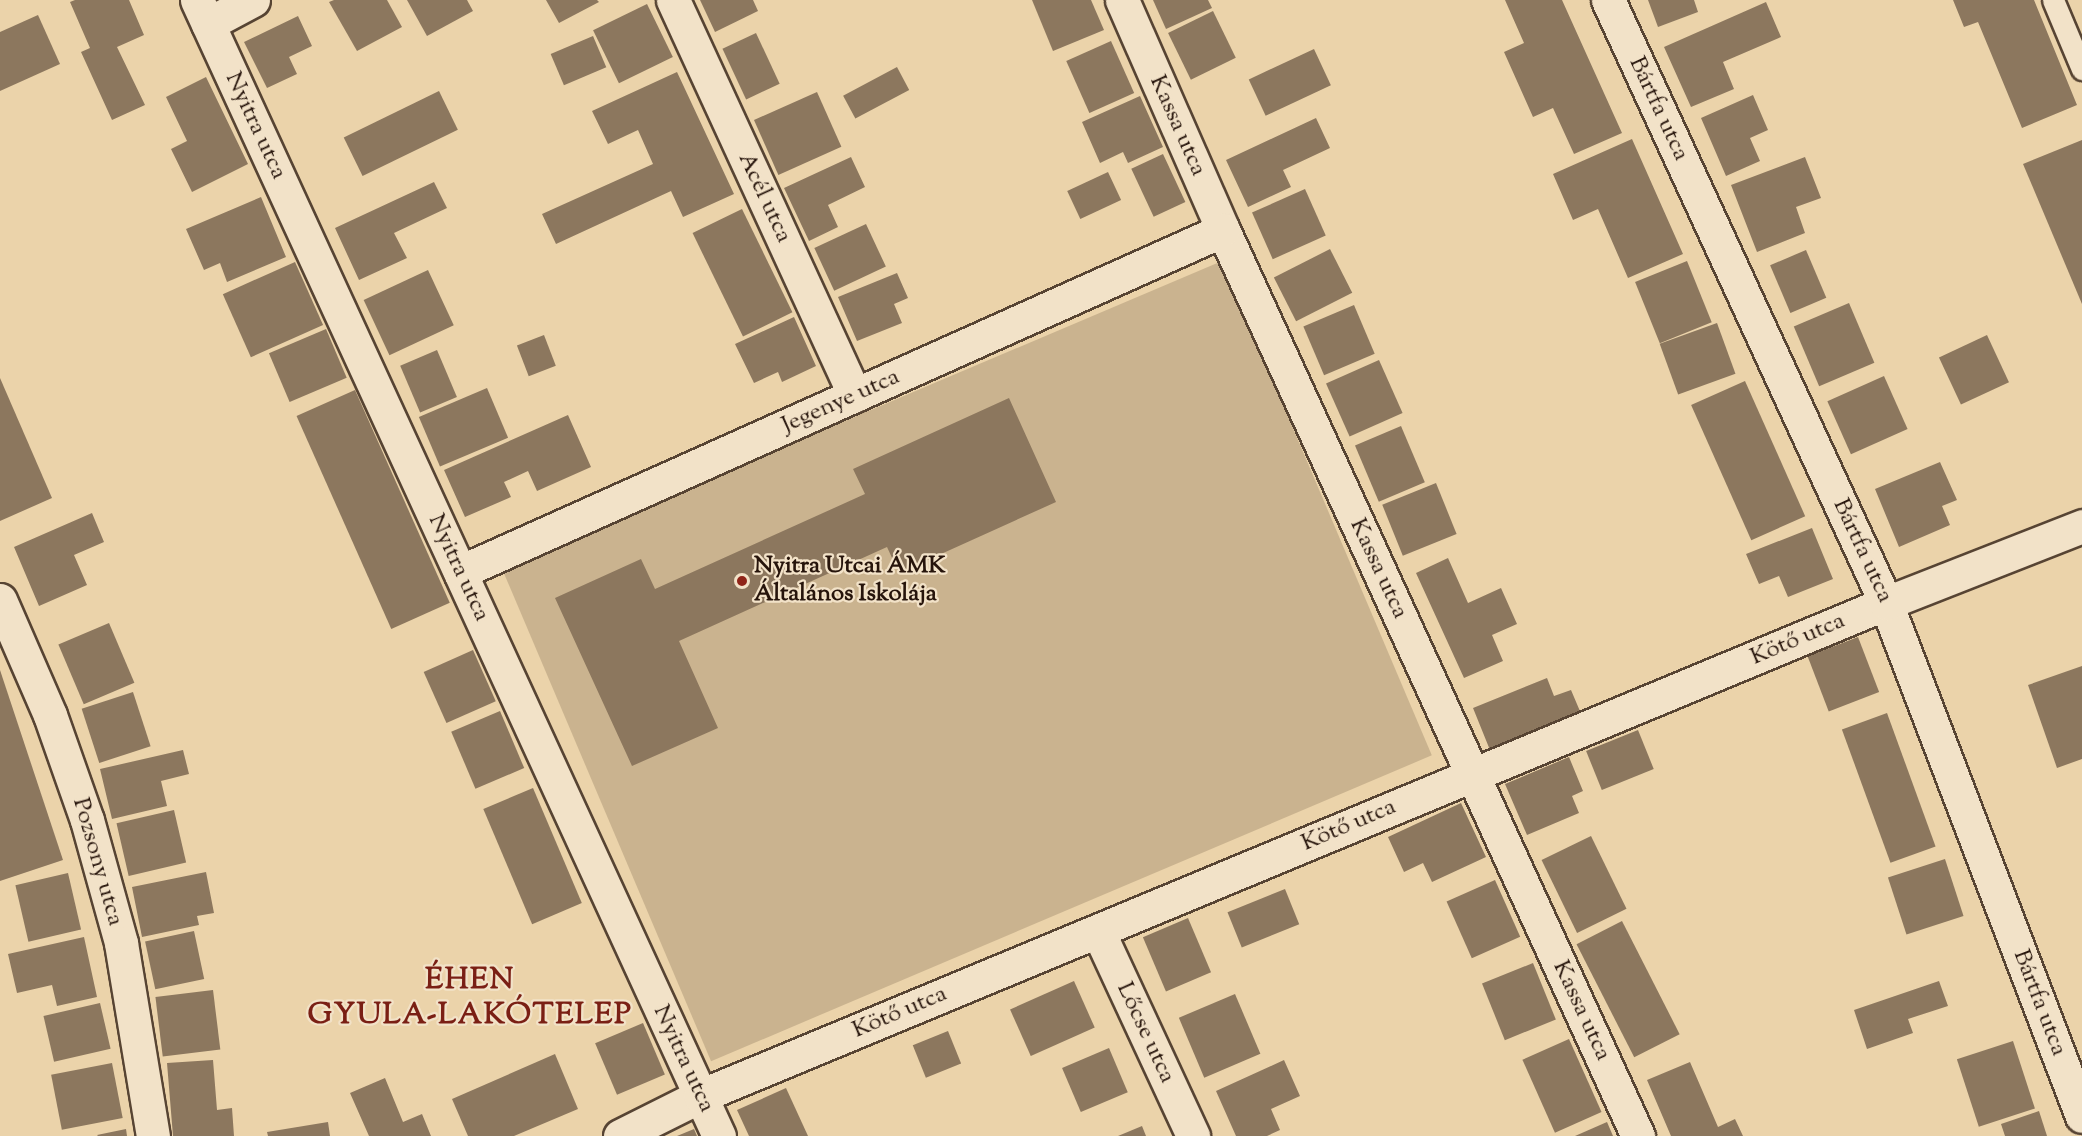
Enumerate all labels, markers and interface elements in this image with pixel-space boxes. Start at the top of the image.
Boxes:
street label: Bártfa utca [1621,52,1695,166]
street label: Nyitra utca [218,68,292,184]
street label: Kassa utca [1142,71,1212,181]
street label: Acél utca [731,148,797,248]
street label: Jegenye utca [778,363,904,441]
street label: Bártfa utca [1825,494,1899,608]
street label: Nyitra utca [421,510,495,626]
street label: Kassa utca [1342,514,1414,624]
place label: Nyitra Utcai ÁMK Általános Iskolája [754,553,946,609]
marker: Nyitra Utcai ÁMK Általános Iskolája [735,574,749,588]
street label: Kötő utca [1746,607,1850,673]
street label: Kötő utca [1297,793,1401,859]
street label: Pozsony utca [65,795,129,929]
street label: Bártfa utca [2006,946,2072,1060]
street label: Kassa utca [1545,956,1617,1066]
district label: ÉHEN GYULA-LAKÓTELEP [308,963,632,1034]
street label: Lőcse utca [1109,978,1181,1088]
street label: Kötő utca [848,980,952,1046]
street label: Nyitra utca [646,1001,720,1117]

